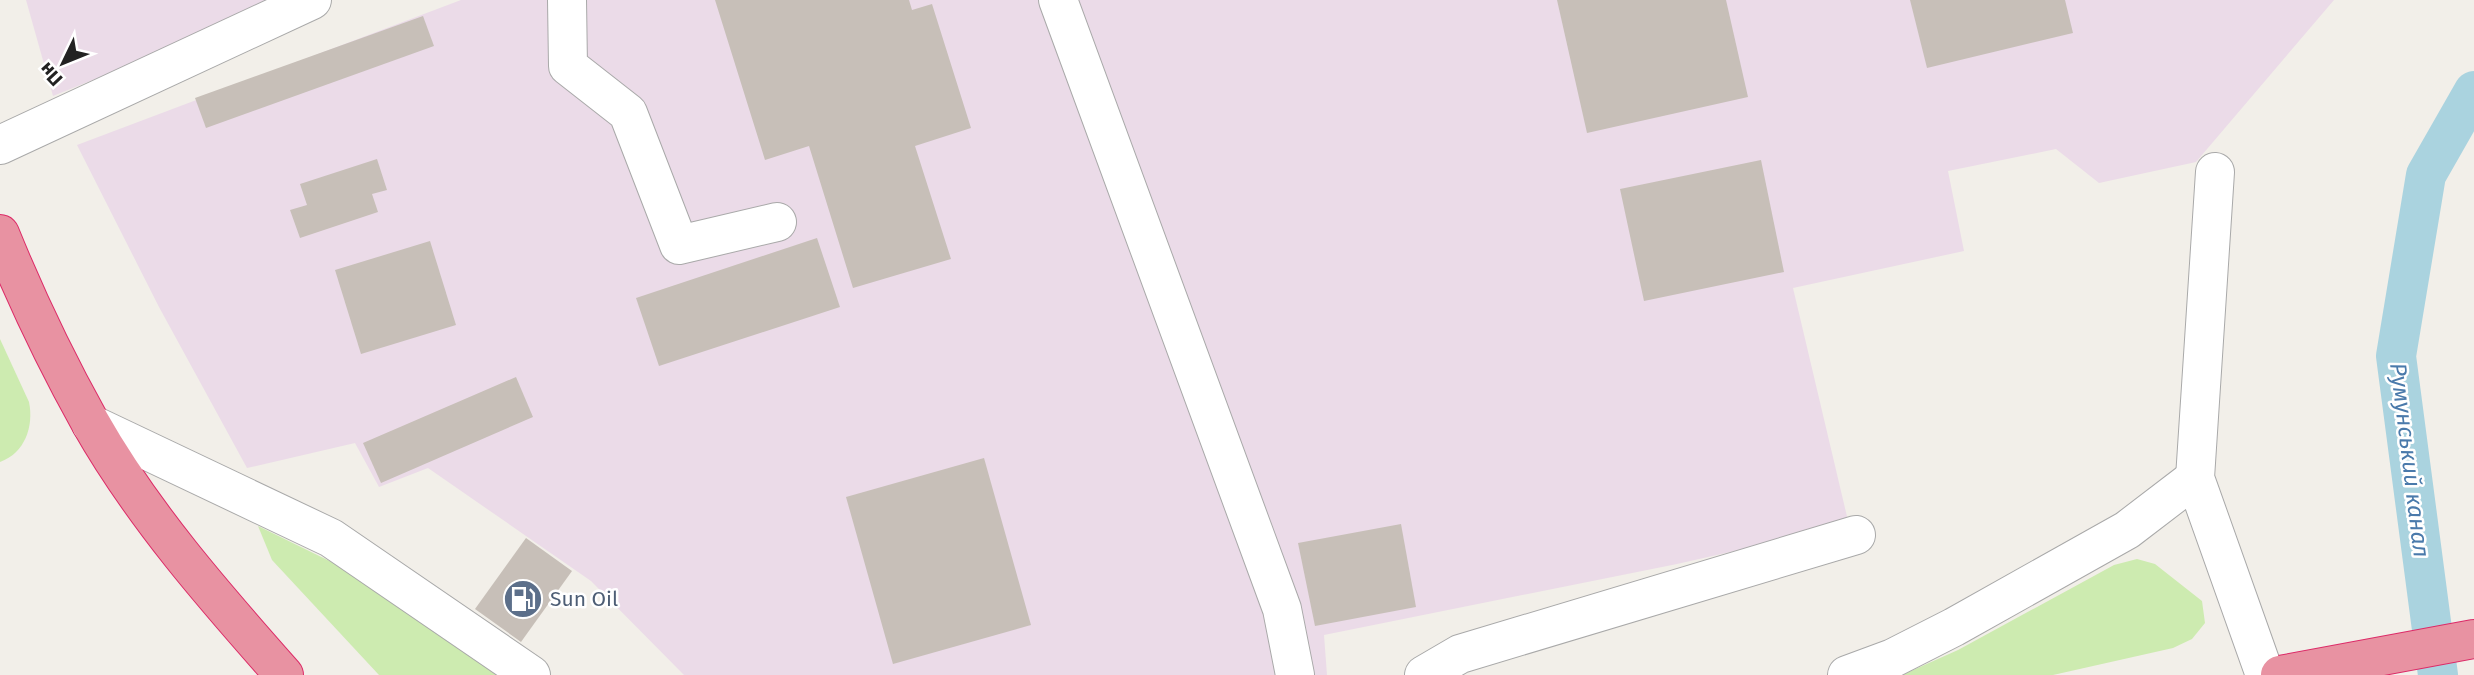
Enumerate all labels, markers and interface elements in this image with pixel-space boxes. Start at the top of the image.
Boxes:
north arrow [28,28,98,98]
text: Пн [34,58,67,91]
water label: Румунський канал [2384,361,2436,559]
fuel station icon: Sun Oil [502,578,544,620]
place label: Sun Oil [550,586,618,612]

